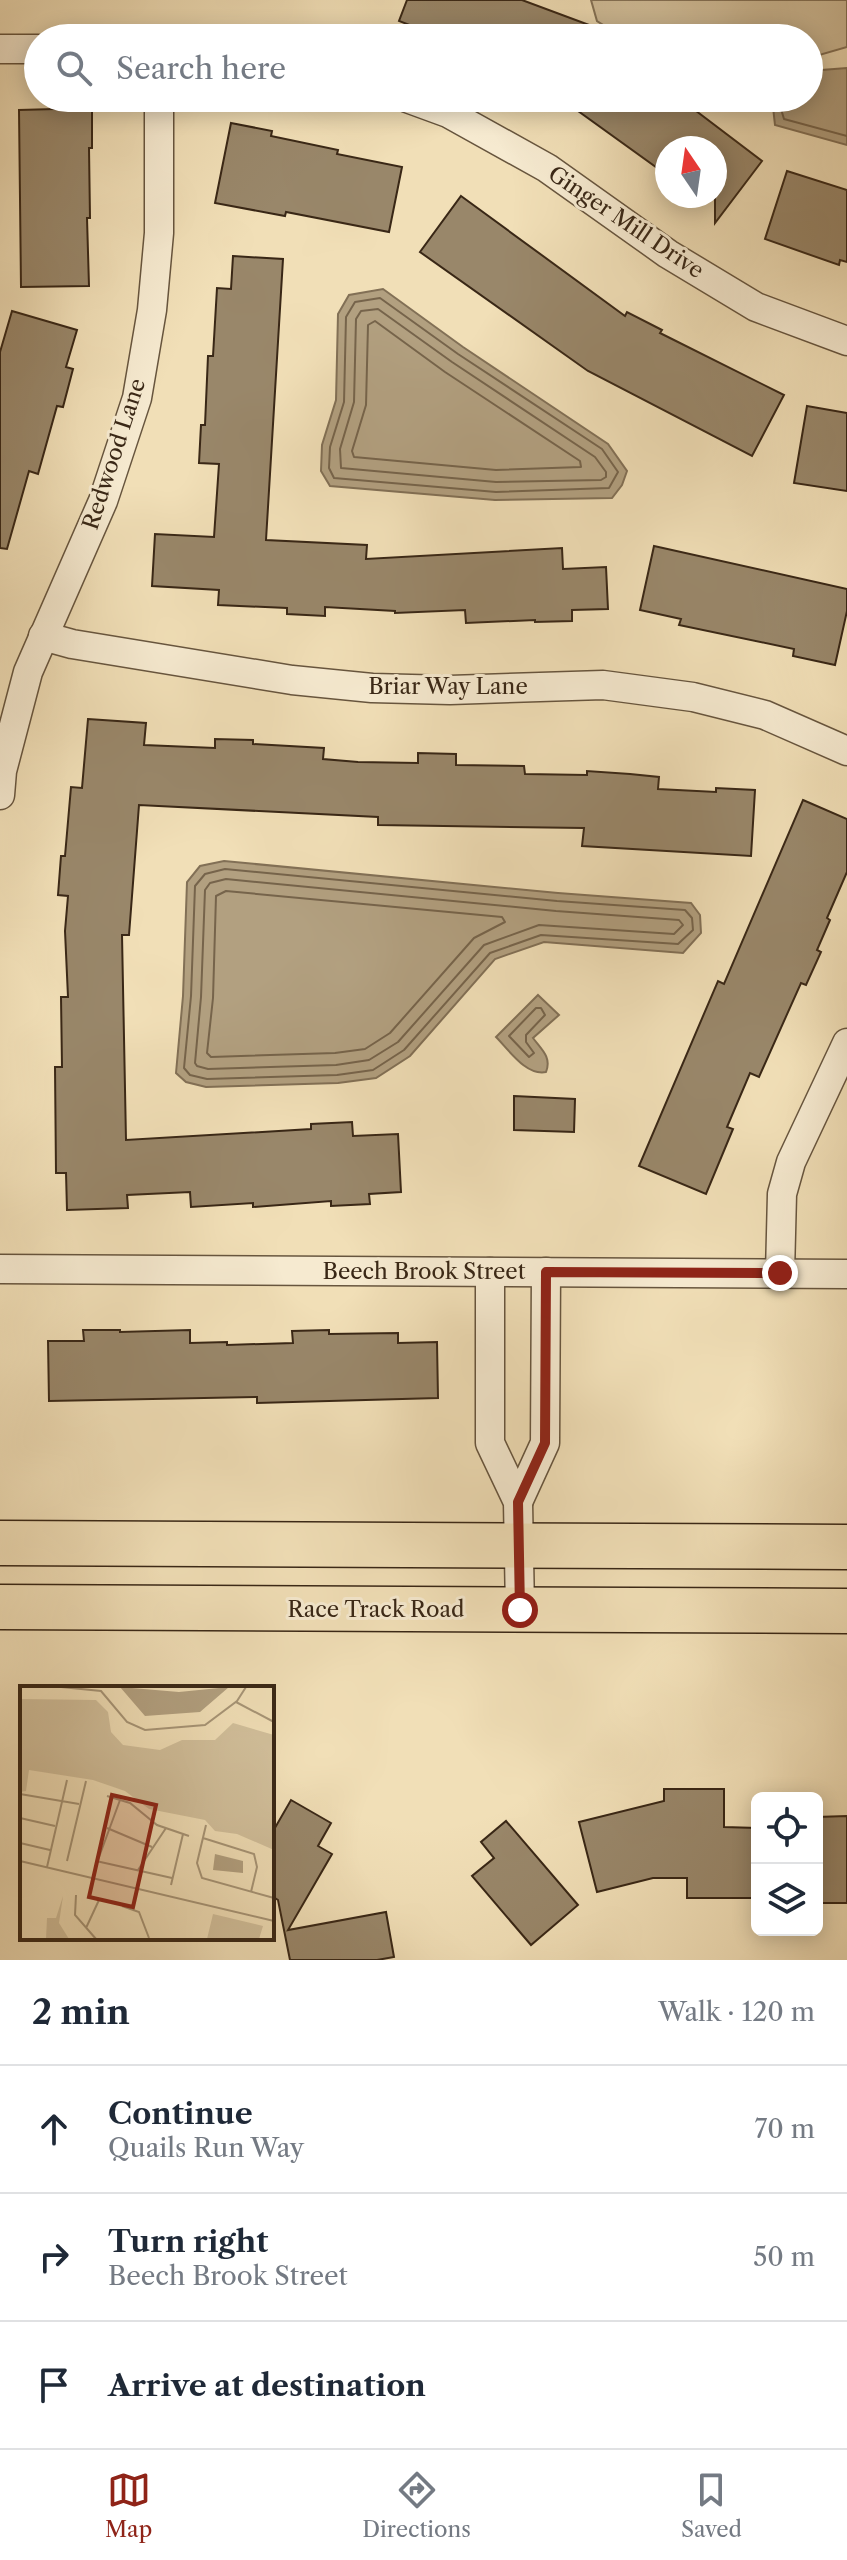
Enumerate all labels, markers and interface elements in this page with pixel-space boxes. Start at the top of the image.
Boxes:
search box [24,24,823,112]
icon: search [52,46,96,90]
text: Search here [116,50,286,87]
north arrow [655,136,727,208]
street label: Ginger Mill Drive [543,160,709,284]
street label: Redwood Lane [77,375,151,533]
street label: Briar Way Lane [368,673,528,700]
route end [762,1255,798,1291]
street label: Beech Brook Street [323,1258,526,1285]
route start [502,1592,538,1628]
street label: Race Track Road [288,1596,464,1623]
inset map [20,1686,274,1940]
map controls [751,1792,823,1936]
button: locate [751,1792,823,1864]
button: layers [751,1864,823,1936]
text: 2 min [32,1991,130,2033]
text: Walk · 120 m [658,1996,815,2028]
text: Continue [108,2095,253,2132]
icon: ahead [32,2107,76,2151]
text: 70 m [755,2113,815,2145]
text: Quails Run Way [108,2132,304,2164]
text: Turn right [108,2223,268,2260]
icon: right [32,2235,76,2279]
text: 50 m [753,2241,815,2273]
text: Beech Brook Street [108,2260,348,2292]
icon: arrive [32,2363,76,2407]
text: Arrive at destination [108,2367,426,2404]
tab: Map [105,2468,152,2543]
tab: Directions [362,2468,471,2543]
tab: Saved [681,2468,742,2543]

